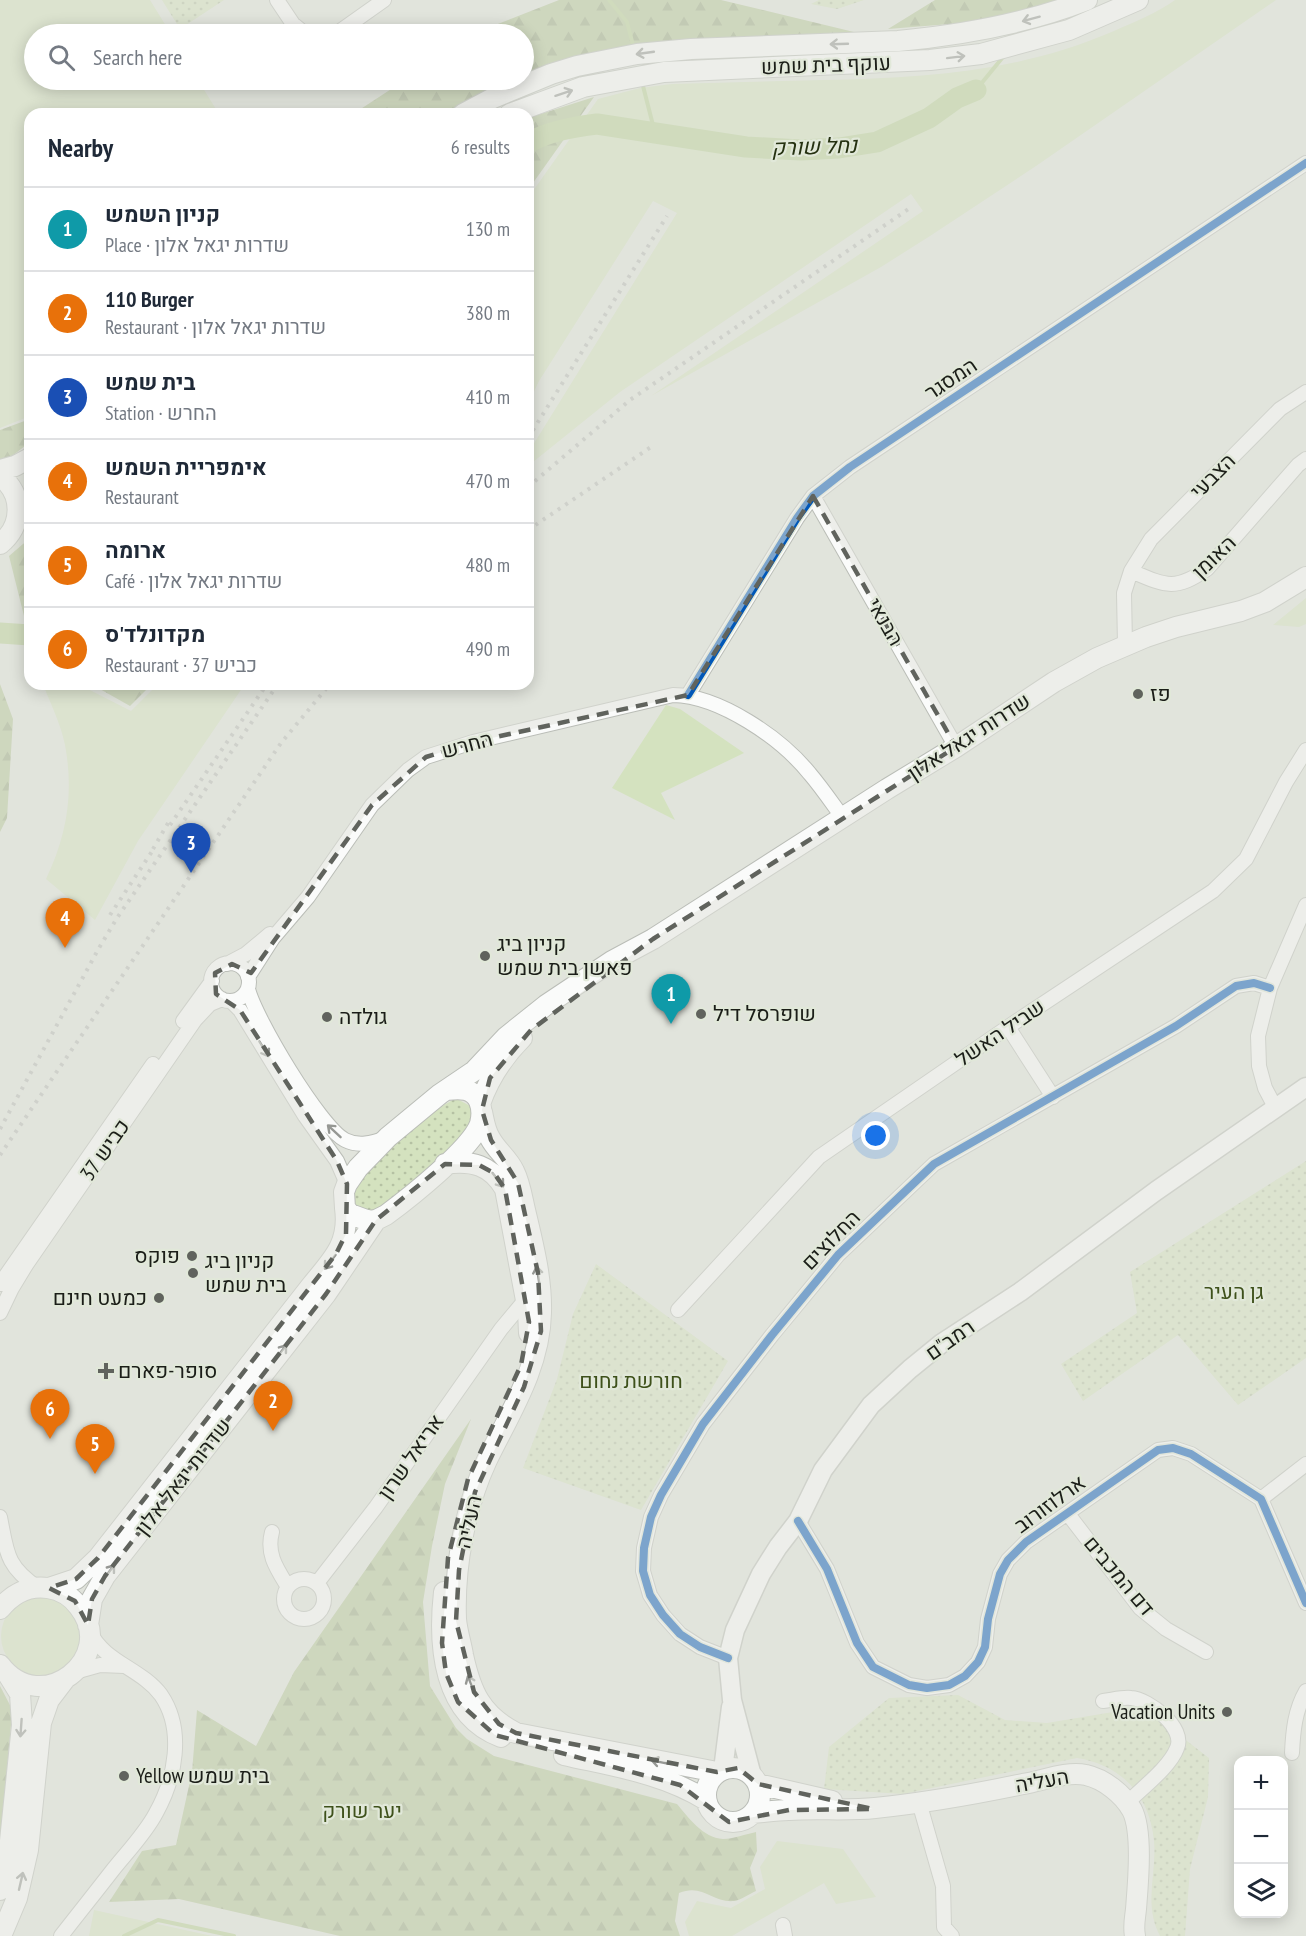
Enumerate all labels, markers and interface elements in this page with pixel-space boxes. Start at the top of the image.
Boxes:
one-way arrow [1022,13,1041,25]
search box [24,24,534,90]
one-way arrow [830,38,850,49]
icon: search [45,41,78,74]
text: Search here [93,43,182,71]
one-way arrow [635,48,655,59]
street label: עוקף בית שמש [761,49,891,80]
one-way arrow [945,51,965,62]
one-way arrow [554,86,573,97]
water label: נחל שורק [771,130,859,161]
text: Nearby [48,131,113,164]
text: 6 results [451,134,510,160]
text: קניון השמש [105,200,220,228]
text: 1 [63,216,72,242]
text: 130 m [466,216,510,242]
text: Place · שדרות יגאל אלון [105,232,289,258]
text: 110 Burger [105,285,194,313]
text: 2 [63,300,72,326]
text: 380 m [466,300,510,326]
text: Restaurant · שדרות יגאל אלון [105,314,326,340]
street label: המסגר [919,351,982,406]
text: בית שמש [105,368,195,396]
text: 3 [63,384,72,410]
text: 410 m [466,384,510,410]
text: Station · החרש [105,400,217,426]
street label: הצבעי [1184,447,1241,504]
text: אימפריית השמש [105,453,267,481]
text: 4 [63,468,72,494]
text: 470 m [466,468,510,494]
text: Restaurant [105,484,179,510]
street label: האומן [1186,529,1242,584]
text: ארומה [105,536,166,564]
text: 5 [63,552,72,578]
text: 480 m [466,552,510,578]
text: Café · שדרות יגאל אלון [105,568,283,594]
street label: הבנאי [861,593,910,651]
text: מקדונלד'ס [105,620,205,648]
text: 6 [63,636,72,662]
text: 490 m [466,636,510,662]
text: Restaurant · כביש 37 [105,652,257,678]
place label: פז [1150,680,1171,707]
street label: שדרות יגאל אלון [902,687,1035,786]
marker: פז [1131,687,1145,701]
street label: החרש [438,725,496,764]
pin: 3 [172,824,210,873]
pin: 4 [46,898,84,948]
place label: קניון ביג פאשן בית שמש [497,930,632,981]
marker: קניון ביג פאשן בית שמש [478,949,492,963]
pin: 1 [652,974,690,1024]
street label: שביל האשל [950,993,1050,1072]
place label: שופרסל דיל [713,1000,816,1027]
place label: גולדה [339,1003,387,1030]
marker: שופרסל דיל [694,1007,708,1021]
marker: גולדה [320,1010,334,1024]
one-way arrow [258,1040,270,1057]
street label: כביש 37 [74,1114,135,1186]
your location [861,1121,890,1150]
one-way arrow [327,1123,342,1138]
one-way arrow [491,1171,504,1187]
street label: החלוצים [795,1204,866,1275]
place label: פוקס [134,1242,180,1269]
place label: קניון ביג בית שמש [205,1247,287,1298]
marker: פוקס [185,1249,199,1263]
one-way arrow [323,1254,336,1270]
marker: קניון ביג בית שמש [186,1266,200,1280]
one-way arrow [533,1266,544,1286]
park label: גן העיר [1204,1278,1264,1305]
place label: כמעט חינם [53,1284,147,1311]
marker: כמעט חינם [152,1291,166,1305]
street label: רמב"ם [920,1313,980,1366]
one-way arrow [274,1344,287,1360]
place label: סופר-פארם [118,1357,217,1384]
marker: סופר-פארם [99,1364,113,1378]
park label: חורשת נחום [579,1367,683,1394]
pin: 2 [254,1382,292,1431]
pin: 6 [31,1390,70,1439]
street label: אריאל שרון [371,1409,450,1505]
street label: שדרות יגאל אלון [128,1413,237,1541]
pin: 5 [76,1424,115,1474]
street label: ארלוזורוב [1009,1469,1091,1539]
street label: העליה [449,1493,488,1551]
street label: דם המכבים [1078,1530,1161,1621]
one-way arrow [103,1564,115,1580]
one-way arrow [465,1675,476,1694]
place label: Vacation Units [1110,1698,1215,1725]
marker: Vacation Units [1220,1705,1234,1719]
one-way arrow [16,1717,27,1737]
one-way arrow [651,1755,670,1767]
map controls [1234,1756,1288,1918]
button: + [1234,1756,1288,1810]
place label: Yellow בית שמש [136,1762,269,1789]
street label: העליה [1013,1763,1071,1798]
marker: Yellow בית שמש [117,1769,131,1783]
park label: יער שורק [322,1797,402,1824]
button: − [1234,1810,1288,1864]
button: layers [1234,1864,1288,1918]
one-way arrow [16,1872,27,1891]

